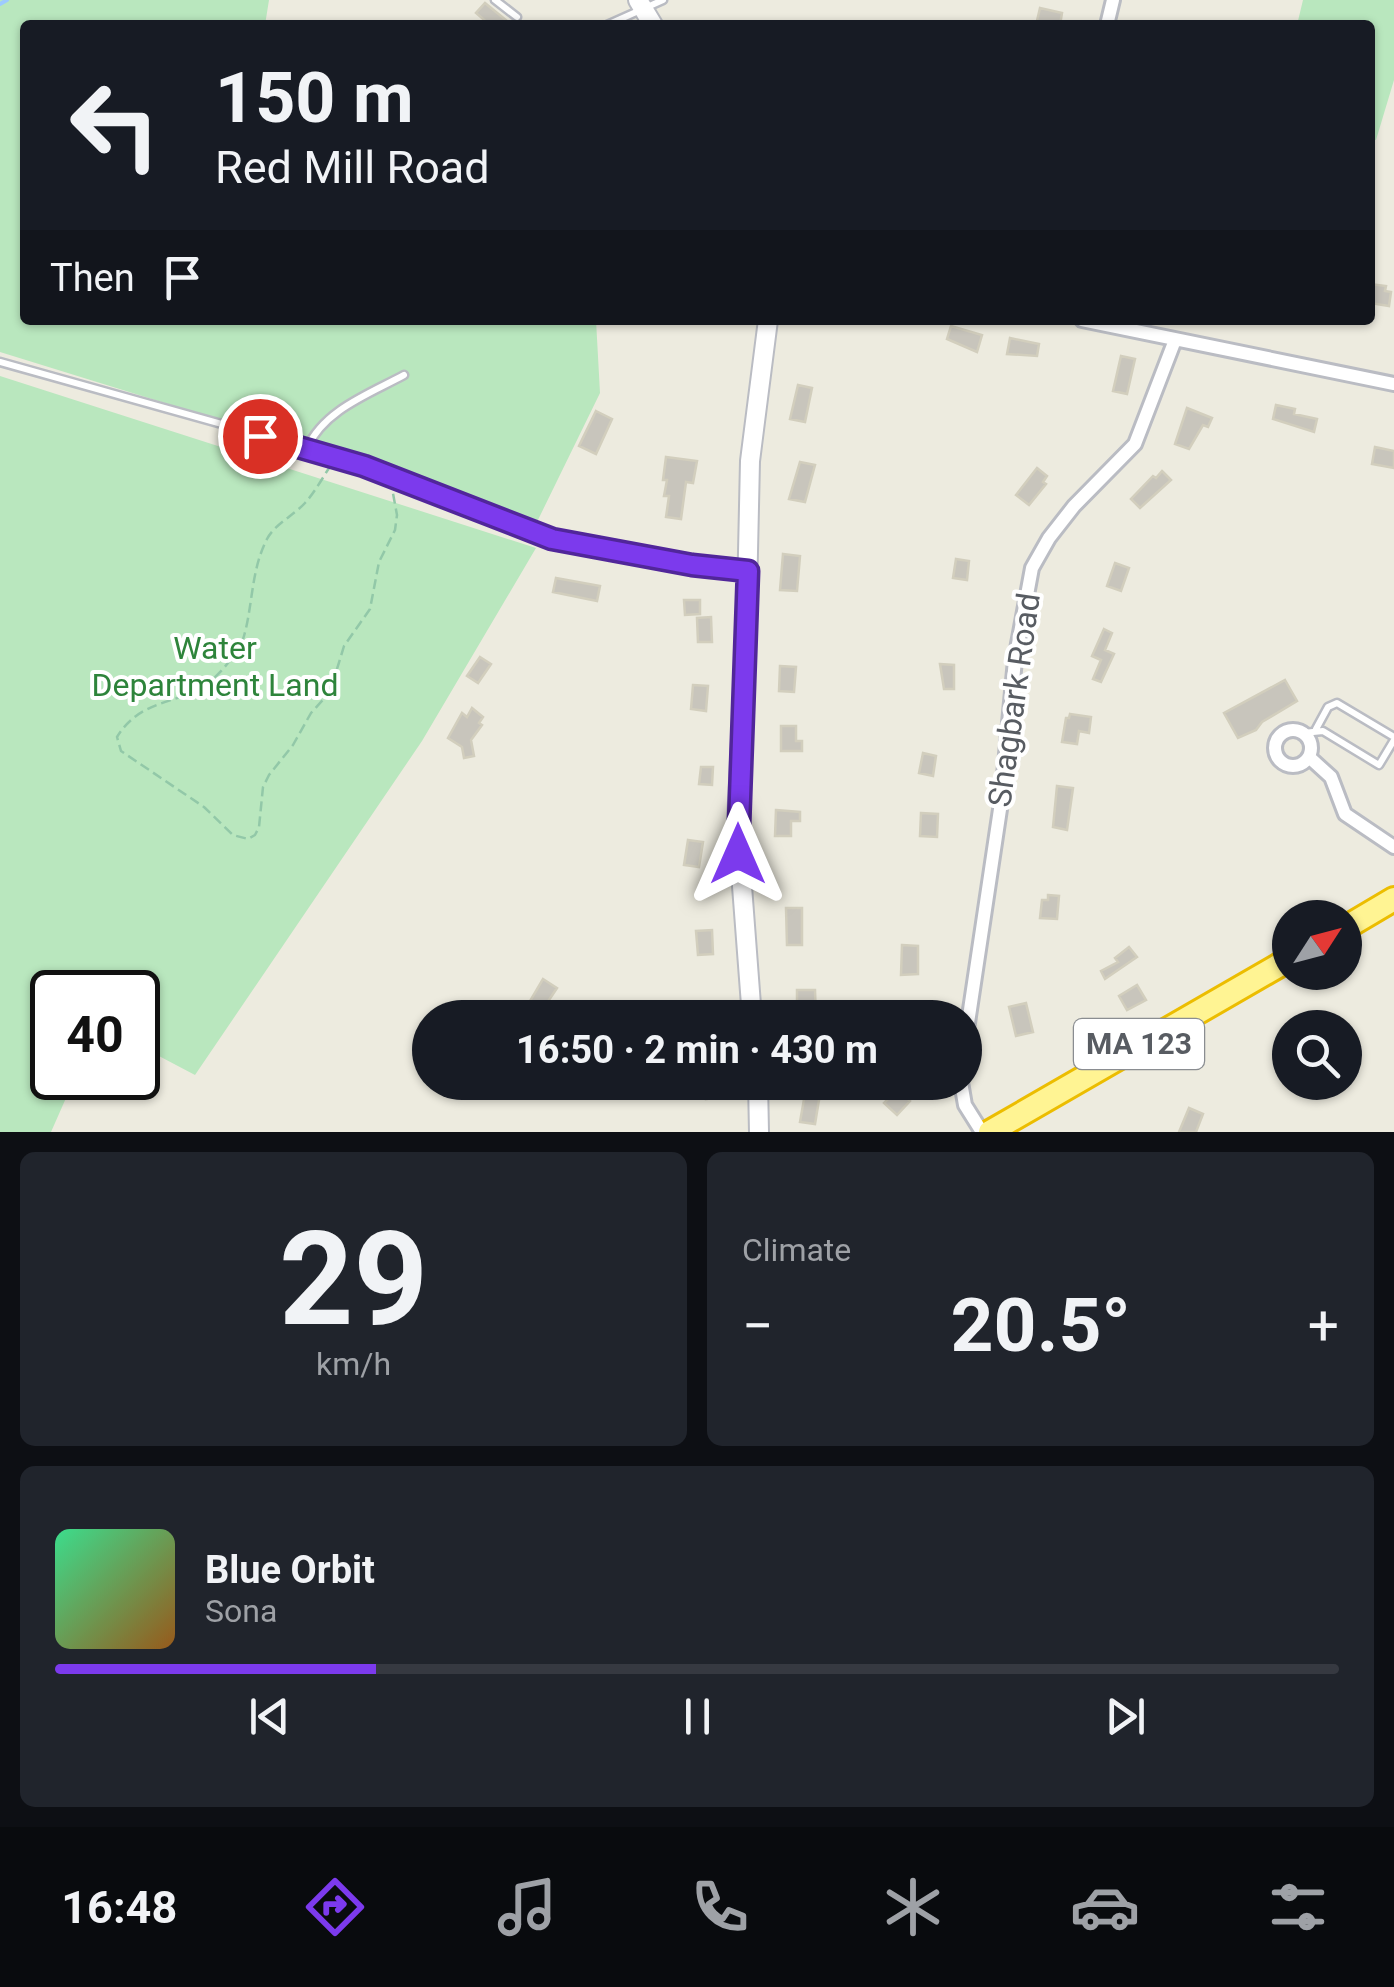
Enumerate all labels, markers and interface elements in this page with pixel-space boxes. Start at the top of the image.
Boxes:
text: 150 m [215,57,414,139]
icon: left [50,60,180,190]
text: Red Mill Road [215,141,490,194]
icon: arrive [155,250,210,305]
text: Then [50,256,135,300]
pin [218,394,303,479]
icon: arrive [233,409,288,464]
street label: Shagbark Road [980,591,1048,809]
park label: Water Department Land [92,629,338,704]
position arrow [686,802,790,906]
north arrow [1272,900,1362,990]
map controls [1272,900,1362,1100]
speed limit sign: 40 [30,970,160,1100]
button: search [1272,1010,1362,1100]
road number: MA 123 [1074,1019,1204,1069]
text: 16:50 · 2 min · 430 m [516,1028,878,1072]
text: 29 [279,1203,428,1356]
text: Climate [742,1231,851,1269]
text: 20.5° [951,1281,1131,1369]
text: − [742,1294,773,1358]
text: + [1308,1294,1339,1358]
text: km/h [316,1345,391,1383]
text: Blue Orbit [205,1548,375,1592]
text: Sona [205,1592,277,1630]
icon: previous [242,1689,297,1744]
icon: pause [670,1689,725,1744]
icon: next [1098,1689,1153,1744]
icon: directions [300,1872,370,1942]
icon: music [492,1872,562,1942]
icon: phone [685,1872,755,1942]
icon: climate [878,1872,948,1942]
icon: car [1070,1872,1140,1942]
icon: filters [1263,1872,1333,1942]
text: 16:48 [61,1881,177,1934]

